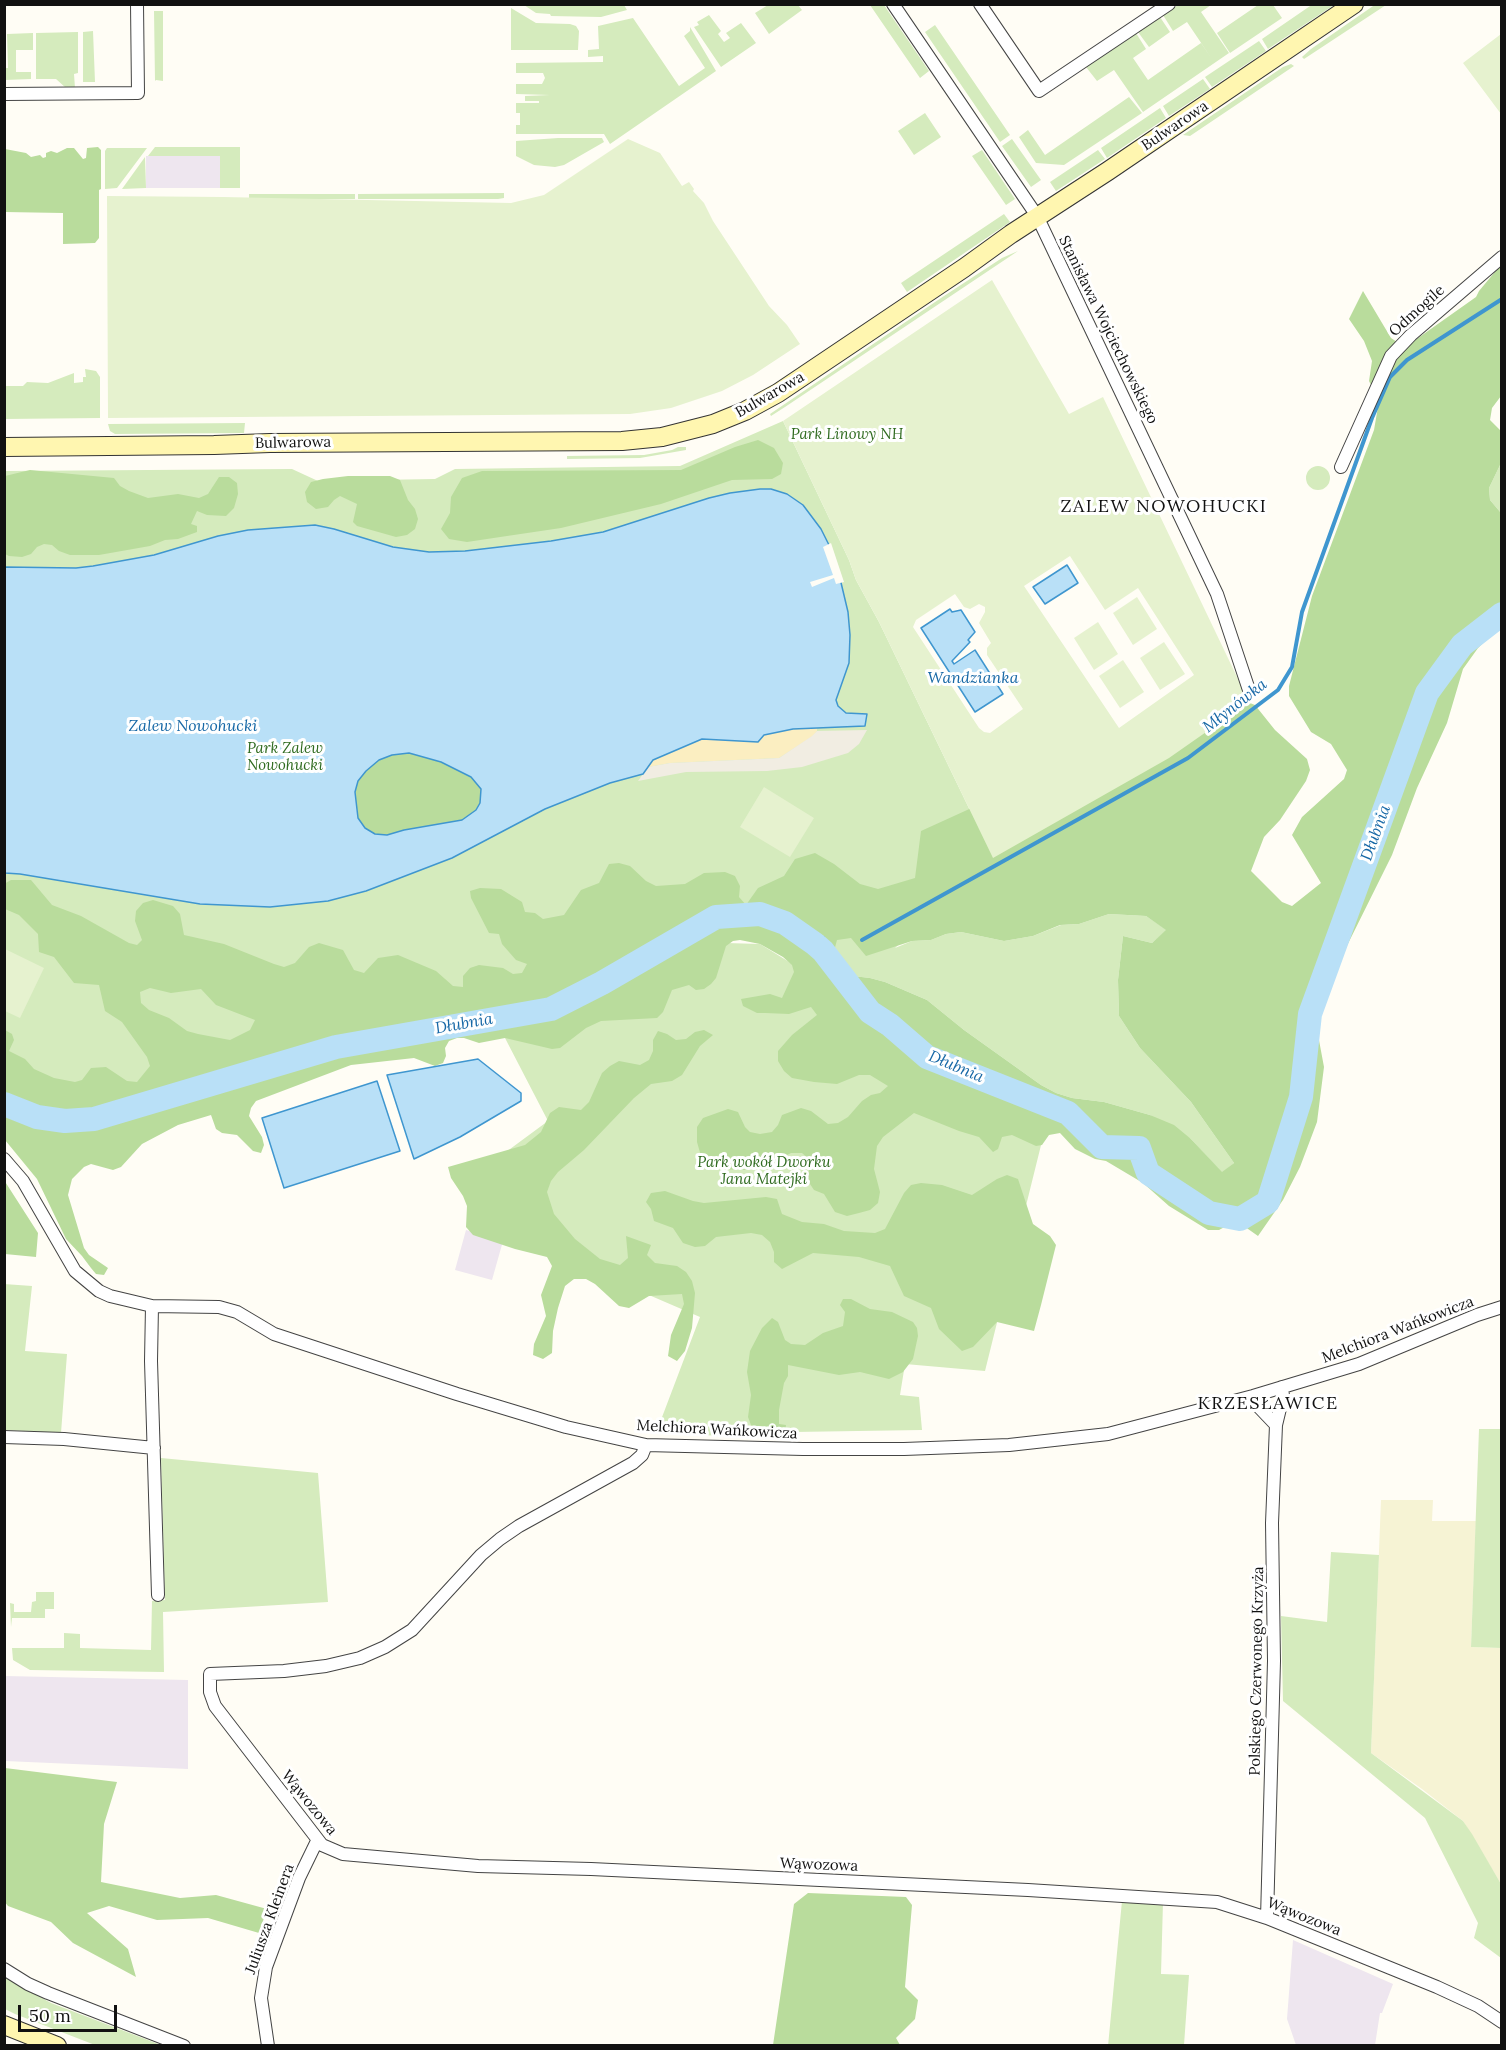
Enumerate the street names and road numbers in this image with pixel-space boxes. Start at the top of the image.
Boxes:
street label: Bulwarowa [1138,97,1212,155]
street label: Stanisława Wojciechowskiego [1055,233,1161,427]
street label: Odmogile [1386,282,1448,340]
street label: Bulwarowa [732,368,808,422]
street label: Bulwarowa [255,433,331,453]
street label: Melchiora Wańkowicza [1320,1293,1476,1367]
street label: Melchiora Wańkowicza [636,1417,798,1443]
street label: Polskiego Czerwonego Krzyża [1246,1566,1268,1776]
street label: Wąwozowa [277,1767,341,1839]
street label: Wąwozowa [780,1855,858,1875]
street label: Juliusza Kleinera [242,1861,298,1977]
street label: Wąwozowa [1264,1894,1344,1940]

